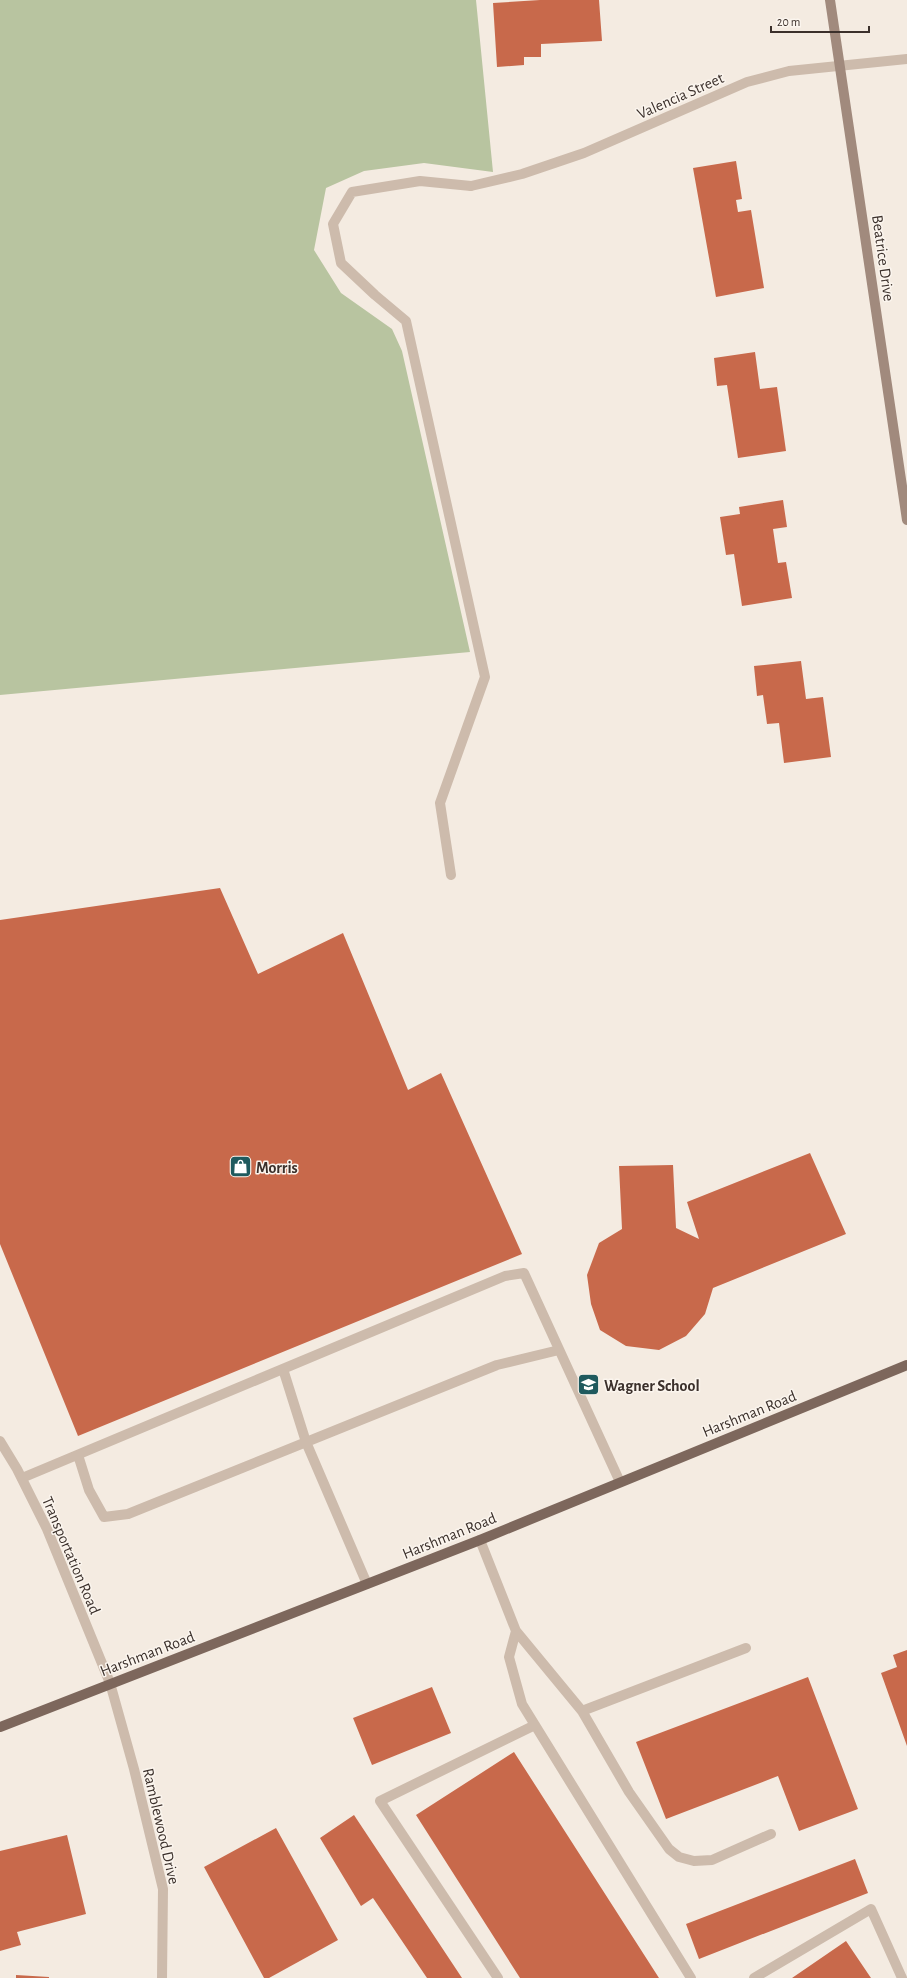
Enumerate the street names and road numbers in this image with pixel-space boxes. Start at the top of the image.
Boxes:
street label: Valencia Street [635,70,726,122]
street label: Beatrice Drive [869,214,897,302]
street label: Harshman Road [700,1388,799,1440]
street label: Transportation Road [39,1494,103,1617]
street label: Harshman Road [400,1510,499,1562]
street label: Harshman Road [98,1629,197,1679]
street label: Ramblewood Drive [140,1767,182,1886]

